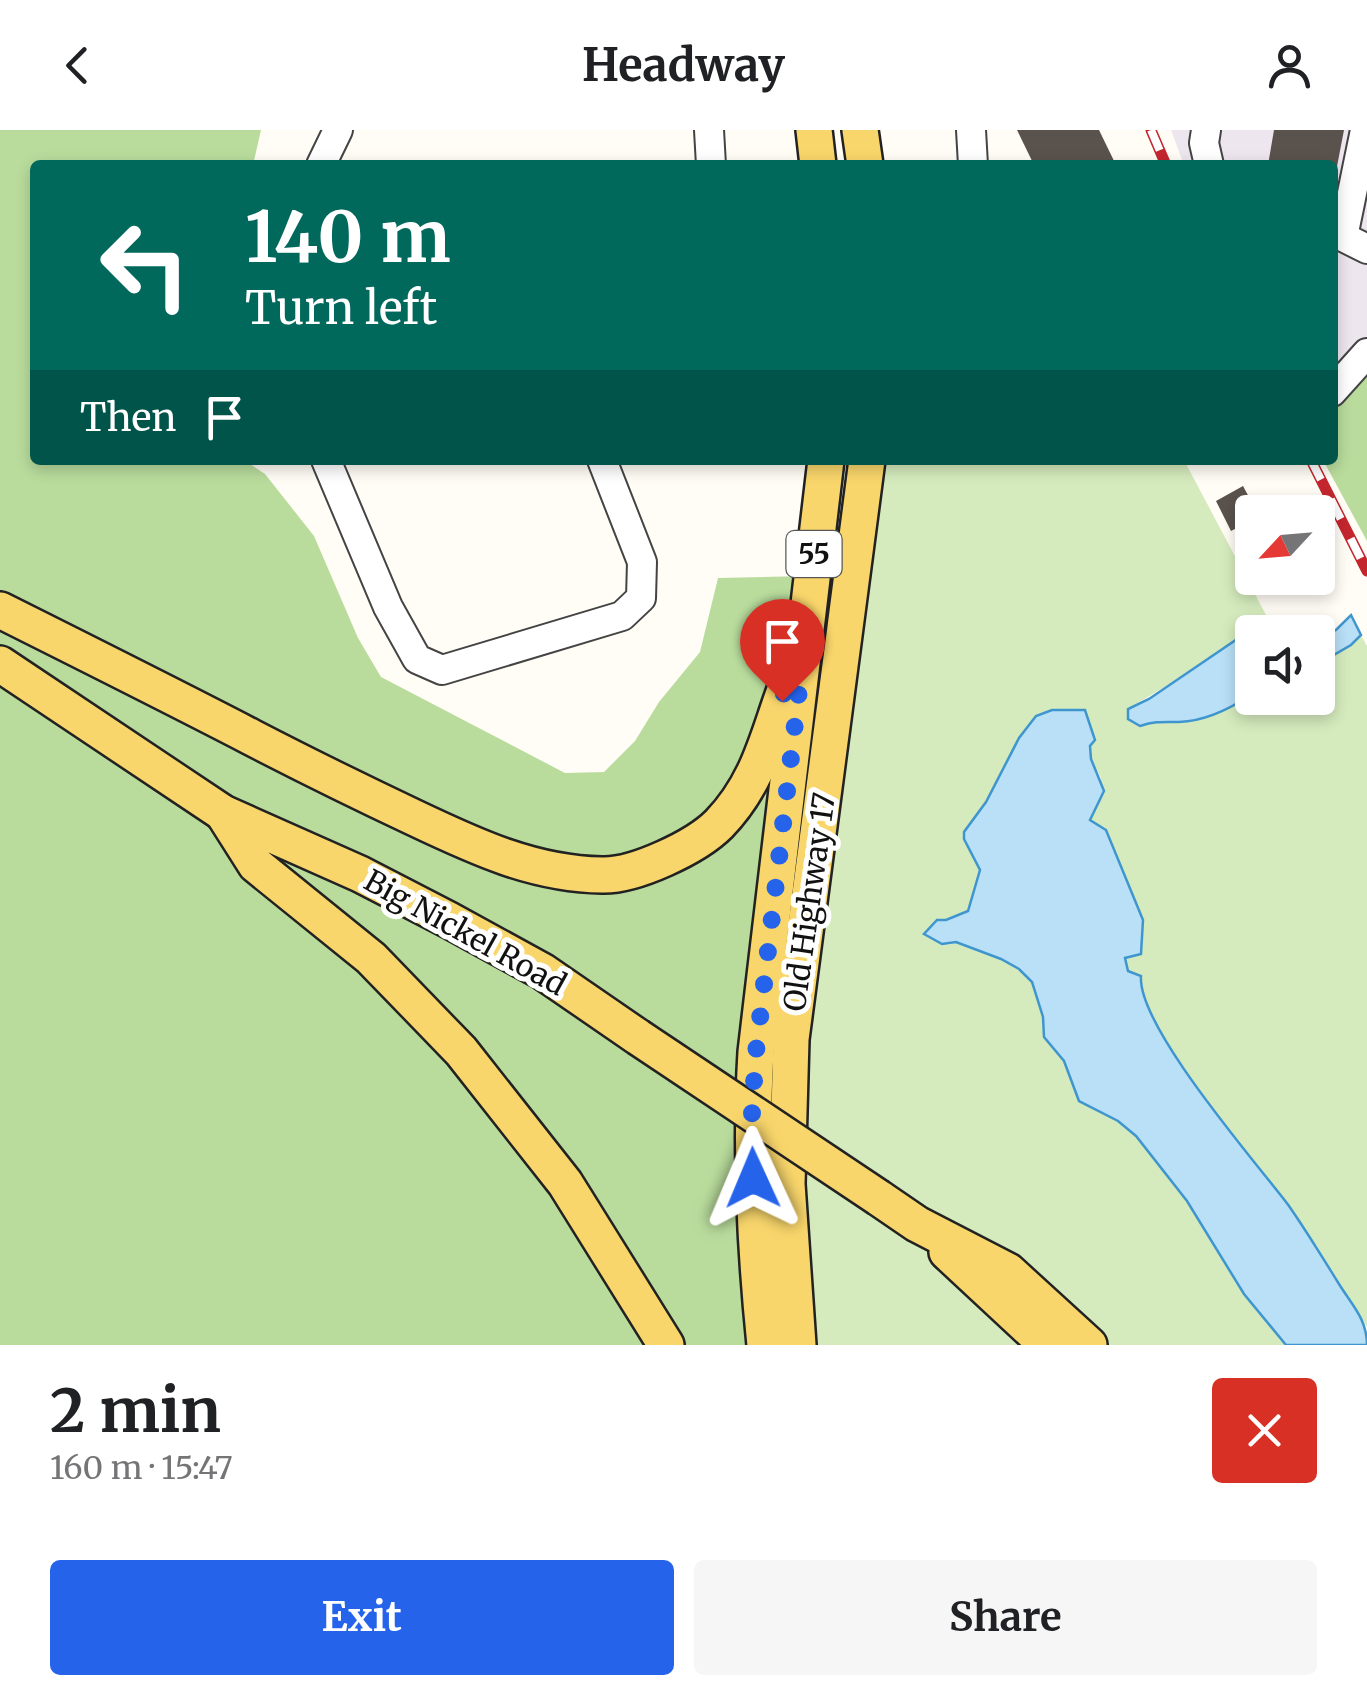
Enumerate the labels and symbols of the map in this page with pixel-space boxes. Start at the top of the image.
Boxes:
north arrow [1235,495,1335,595]
road number: 55 [786,531,842,577]
pin [740,599,825,702]
street label: Old Highway 17 [775,790,843,1014]
street label: Big Nickel Road [358,861,573,1003]
position arrow [701,1126,805,1230]

